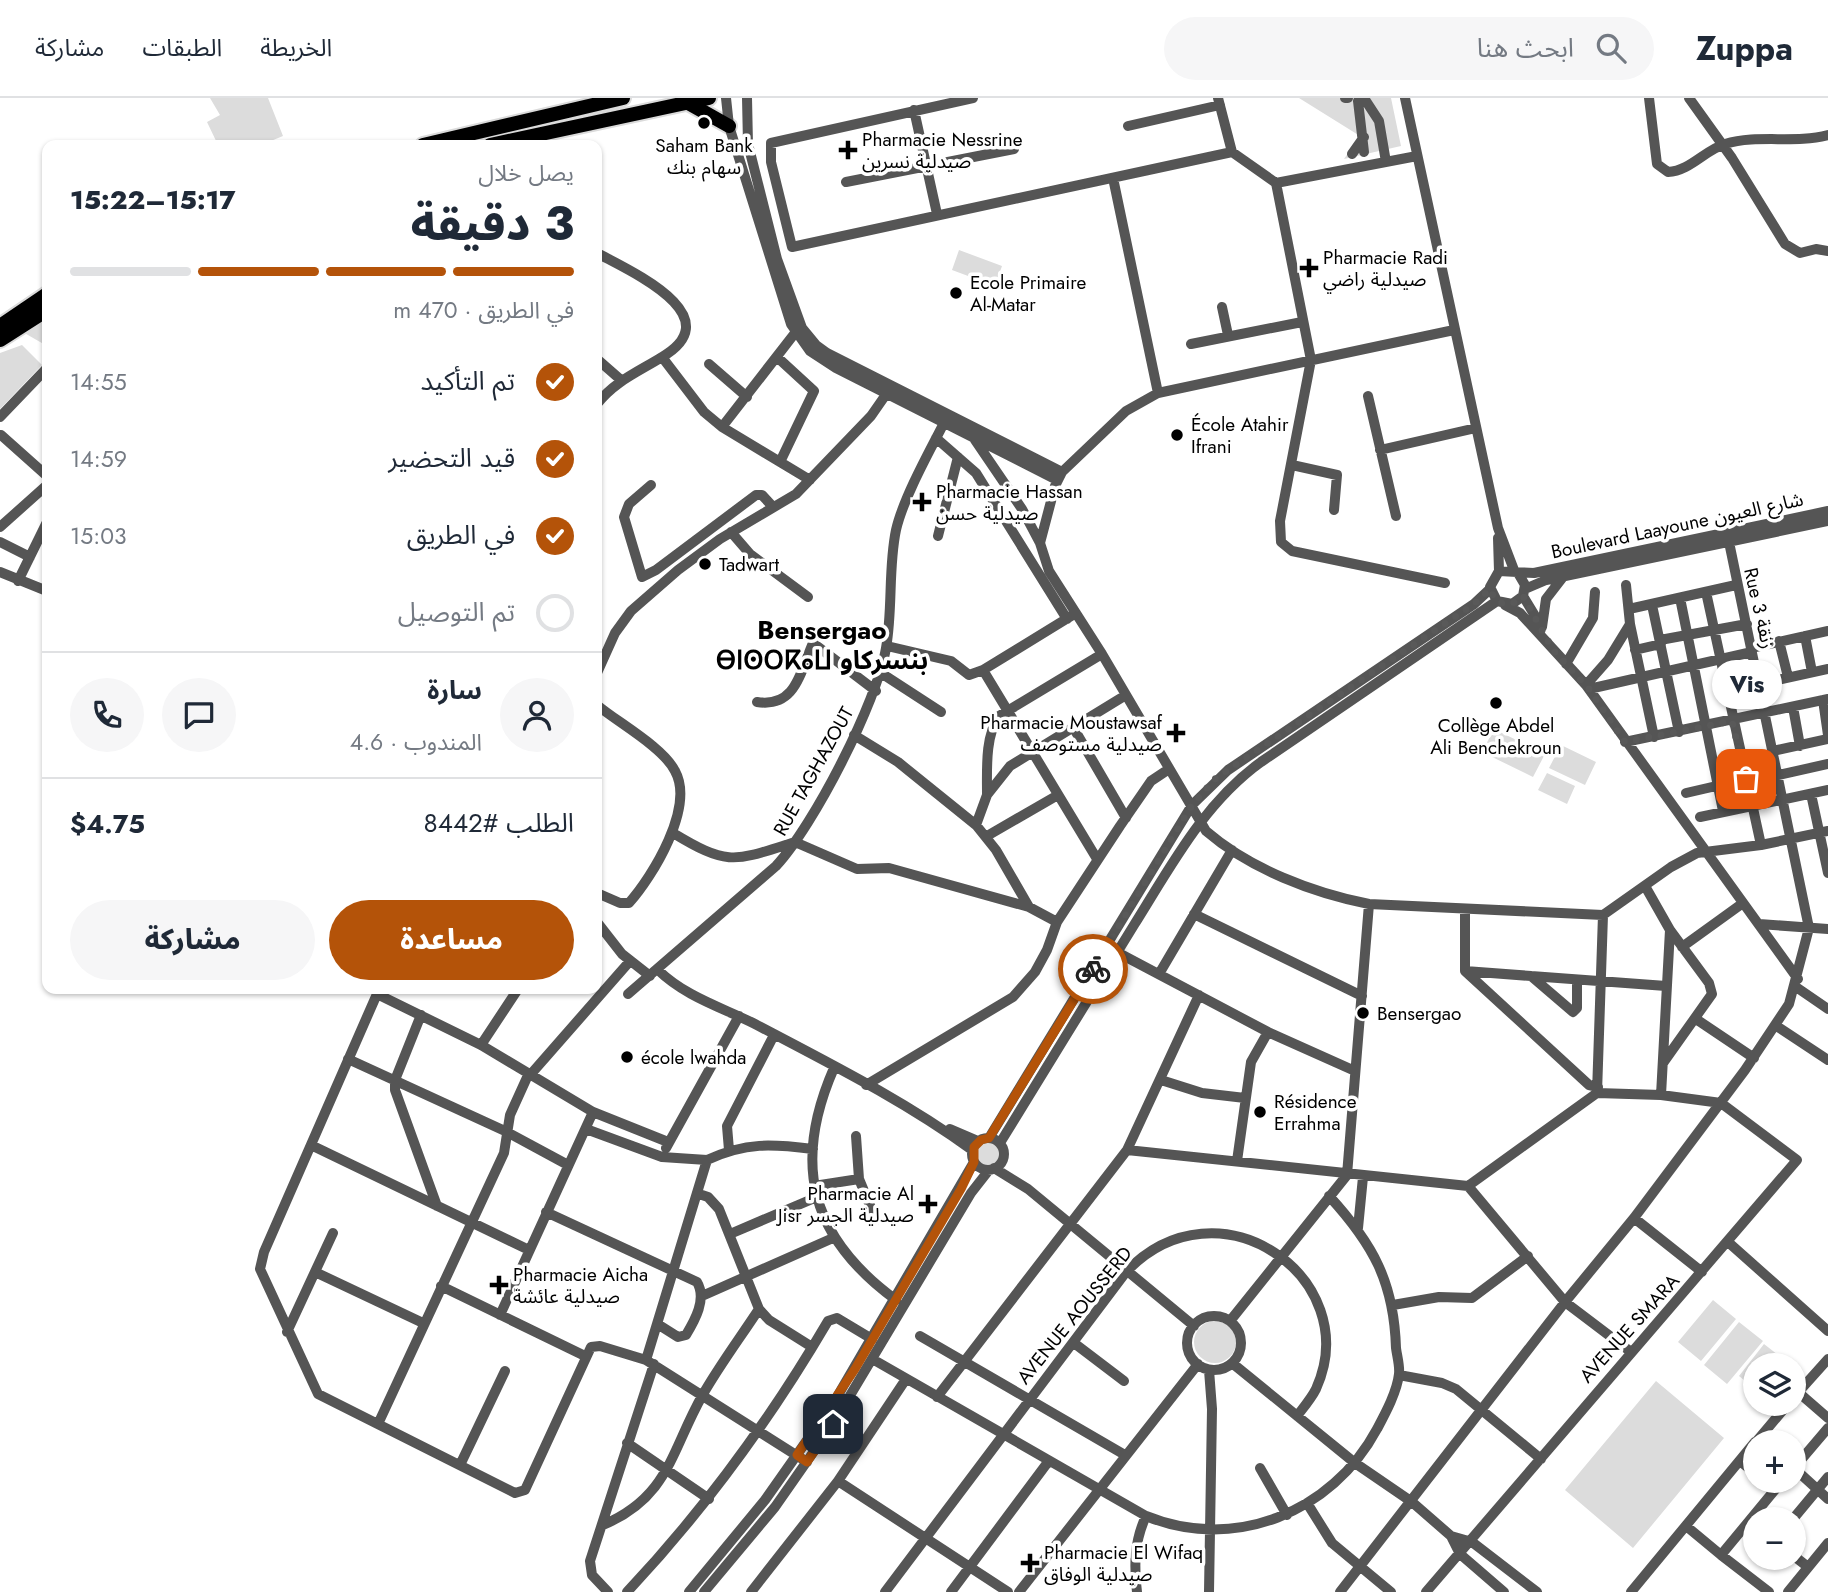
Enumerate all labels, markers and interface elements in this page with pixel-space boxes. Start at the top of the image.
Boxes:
search box [1164,17,1654,80]
text: Zuppa [1696,25,1793,72]
text: ابحث هنا [1477,29,1574,67]
icon: search [1592,29,1630,67]
text: مشاركة [35,30,104,65]
text: الطبقات [142,30,222,65]
text: الخريطة [260,30,332,65]
marker: Saham Bank سهام بنك [696,115,712,131]
place label: Pharmacie Nessrine صيدلية نسرين [862,126,1023,175]
place label: Saham Bank سهام بنك [655,132,753,182]
marker: Pharmacie Nessrine صيدلية نسرين [840,142,856,158]
text: يصل خلال [478,156,574,190]
text: 15:17–15:22 [70,181,235,219]
text: 3 دقيقة [411,191,574,257]
place label: Pharmacie Radi صيدلية راضي [1323,244,1448,294]
marker: Pharmacie Radi صيدلية راضي [1301,260,1317,276]
place label: Ecole Primaire Al-Matar [970,269,1086,318]
marker: Ecole Primaire Al-Matar [948,285,964,301]
text: في الطريق · 470 m [393,293,574,327]
text: تم التأكيد [420,362,515,400]
icon: check [536,363,574,401]
text: 14:55 [70,365,127,399]
place label: École Atahir Ifrani [1191,411,1289,460]
marker: École Atahir Ifrani [1169,427,1185,443]
text: قيد التحضير [388,439,515,477]
icon: check [536,440,574,478]
text: 14:59 [70,442,127,476]
place label: Pharmacie Hassan صيدلية حسن [936,478,1083,527]
street label: Boulevard Laayoune شارع العيون [1549,486,1806,565]
marker: Pharmacie Hassan صيدلية حسن [914,494,930,510]
text: في الطريق [407,516,515,554]
icon: check [536,517,574,555]
text: 15:03 [70,519,127,553]
place label: Tadwart [719,551,779,578]
marker: Tadwart [697,556,713,572]
street label: Rue 3 زنقة [1737,565,1782,651]
text: تم التوصيل [398,593,515,631]
district label: Bensergao ⴱⵏⵙⵔⴽⴰⵡ بنسركاو [716,611,928,679]
callout: Vis [1711,660,1781,709]
text: Vis [1730,667,1764,701]
text: سارة [427,671,482,709]
button: phone [70,678,144,752]
button: chat [162,678,236,752]
button: person [500,678,574,752]
marker: Collège Abdel Ali Benchekroun [1488,695,1504,711]
street label: RUE TAGHAZOUT [767,702,860,841]
place label: Pharmacie Moustawsaf صيدلية مستوصف [980,709,1163,758]
place label: Collège Abdel Ali Benchekroun [1430,712,1562,761]
text: المندوب · 4.6 [350,725,482,759]
marker: Pharmacie Moustawsaf صيدلية مستوصف [1168,725,1184,741]
pin [1716,749,1776,809]
icon: bag [1727,760,1765,798]
text: الطلب #8442 [424,804,574,842]
text: $4.75 [70,805,145,843]
button: مشاركة [70,900,315,980]
button: مساعدة [329,900,574,980]
courier [1058,934,1128,1004]
icon: bike [1074,950,1112,988]
place label: Bensergao [1377,1000,1461,1027]
marker: Bensergao [1355,1005,1371,1021]
place label: école lwahda [641,1044,746,1071]
marker: école lwahda [619,1049,635,1065]
place label: Résidence Errahma [1274,1088,1357,1137]
marker: Résidence Errahma [1252,1104,1268,1120]
place label: Pharmacie Al Jisr صيدلية الجسر [775,1180,914,1229]
marker: Pharmacie Al Jisr صيدلية الجسر [920,1196,936,1212]
street label: AVENUE AOUSSERD [1010,1241,1138,1390]
place label: Pharmacie Aicha صيدلية عائشة [513,1261,648,1310]
street label: AVENUE SMARA [1573,1268,1686,1389]
marker: Pharmacie Aicha صيدلية عائشة [491,1277,507,1293]
map controls [1743,1353,1806,1570]
button: layers [1743,1353,1806,1416]
pin [803,1394,863,1454]
icon: home [814,1405,852,1443]
button: + [1743,1430,1806,1493]
button: − [1743,1507,1806,1570]
place label: Pharmacie El Wifaq صيدلية الوفاق [1044,1539,1203,1588]
marker: Pharmacie El Wifaq صيدلية الوفاق [1022,1555,1038,1571]

